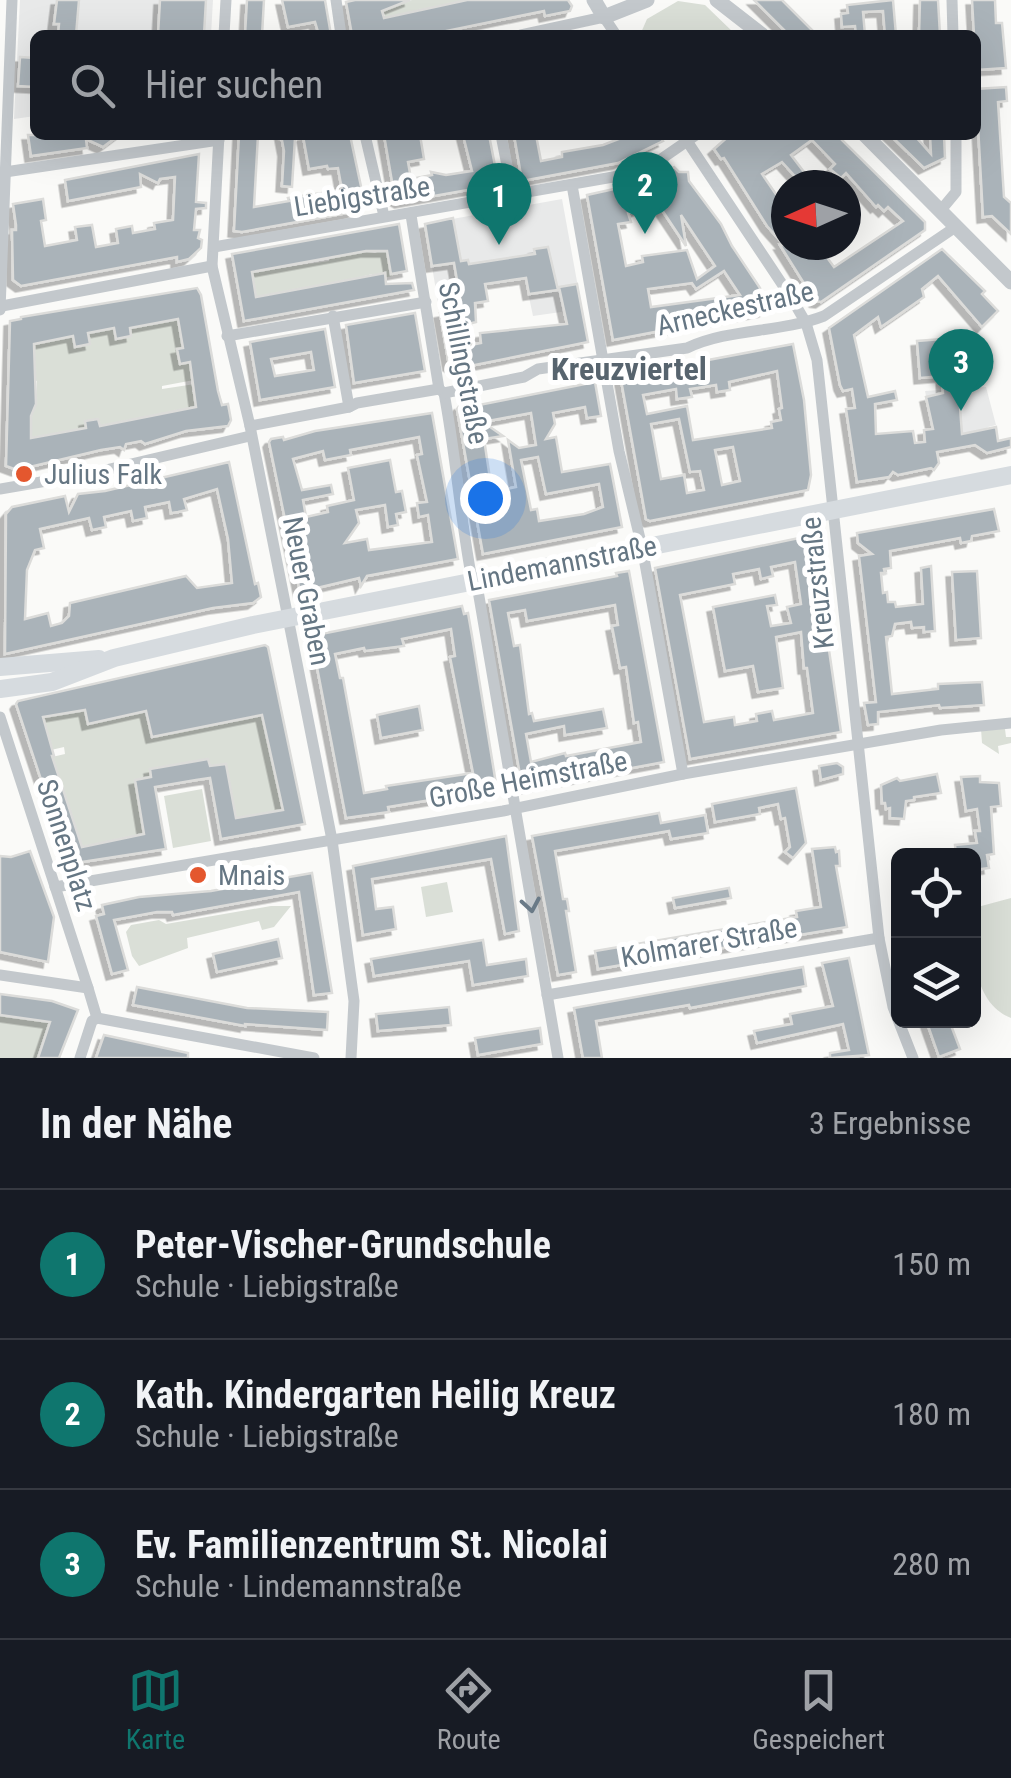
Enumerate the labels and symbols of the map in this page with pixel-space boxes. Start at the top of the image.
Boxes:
pin: 2 [612,152,678,234]
pin: 1 [466,162,532,245]
street label: Liebigstraße [292,169,432,224]
north arrow [771,170,861,260]
street label: Arneckestraße [653,274,817,343]
street label: Schillingstraße [432,279,495,447]
pin: 3 [928,328,994,411]
district label: Kreuzviertel [551,350,707,388]
place label: Julius Falk [44,458,162,491]
marker: Julius Falk [13,463,35,485]
your location [460,473,511,524]
street label: Neuer Graben [276,514,337,668]
street label: Kreuzstraße [794,515,841,651]
street label: Lindemannstraße [465,529,660,598]
street label: Große Heimstraße [426,744,630,815]
street label: Sonnenplatz [30,775,103,915]
place label: Mnais [218,859,285,892]
marker: Mnais [187,864,209,886]
one-way arrow [520,897,541,913]
street label: Kolmarer Straße [618,911,800,974]

